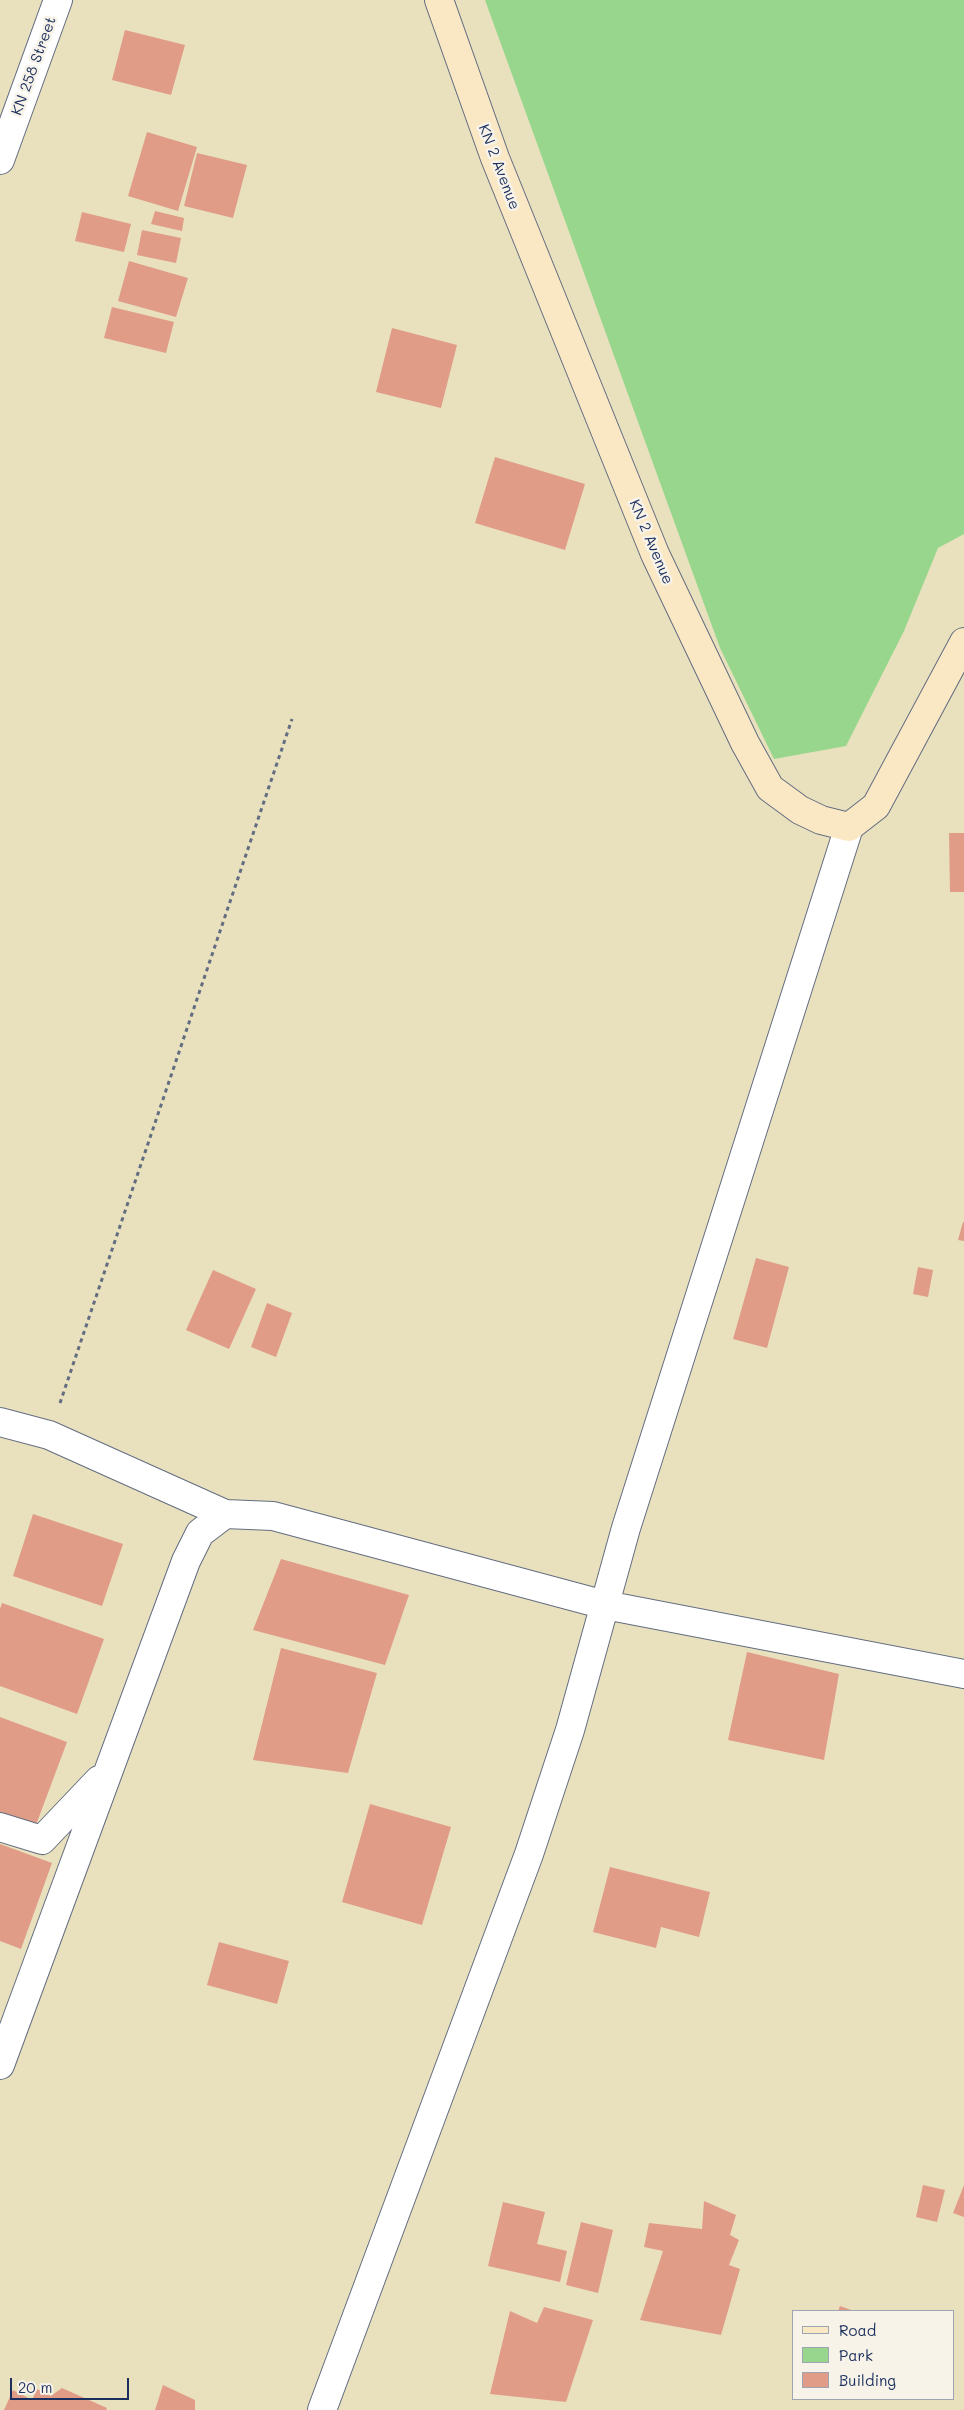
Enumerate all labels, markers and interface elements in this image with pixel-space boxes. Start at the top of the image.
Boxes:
street label: KN 258 Street [8,14,60,118]
street label: KN 2 Avenue [474,122,524,212]
street label: KN 2 Avenue [625,497,677,587]
legend [792,2310,954,2400]
text: Road [839,2320,876,2340]
text: Park [839,2345,873,2365]
scale bar [12,2368,131,2400]
text: Building [839,2370,896,2390]
text: 20 m [18,2377,52,2397]

